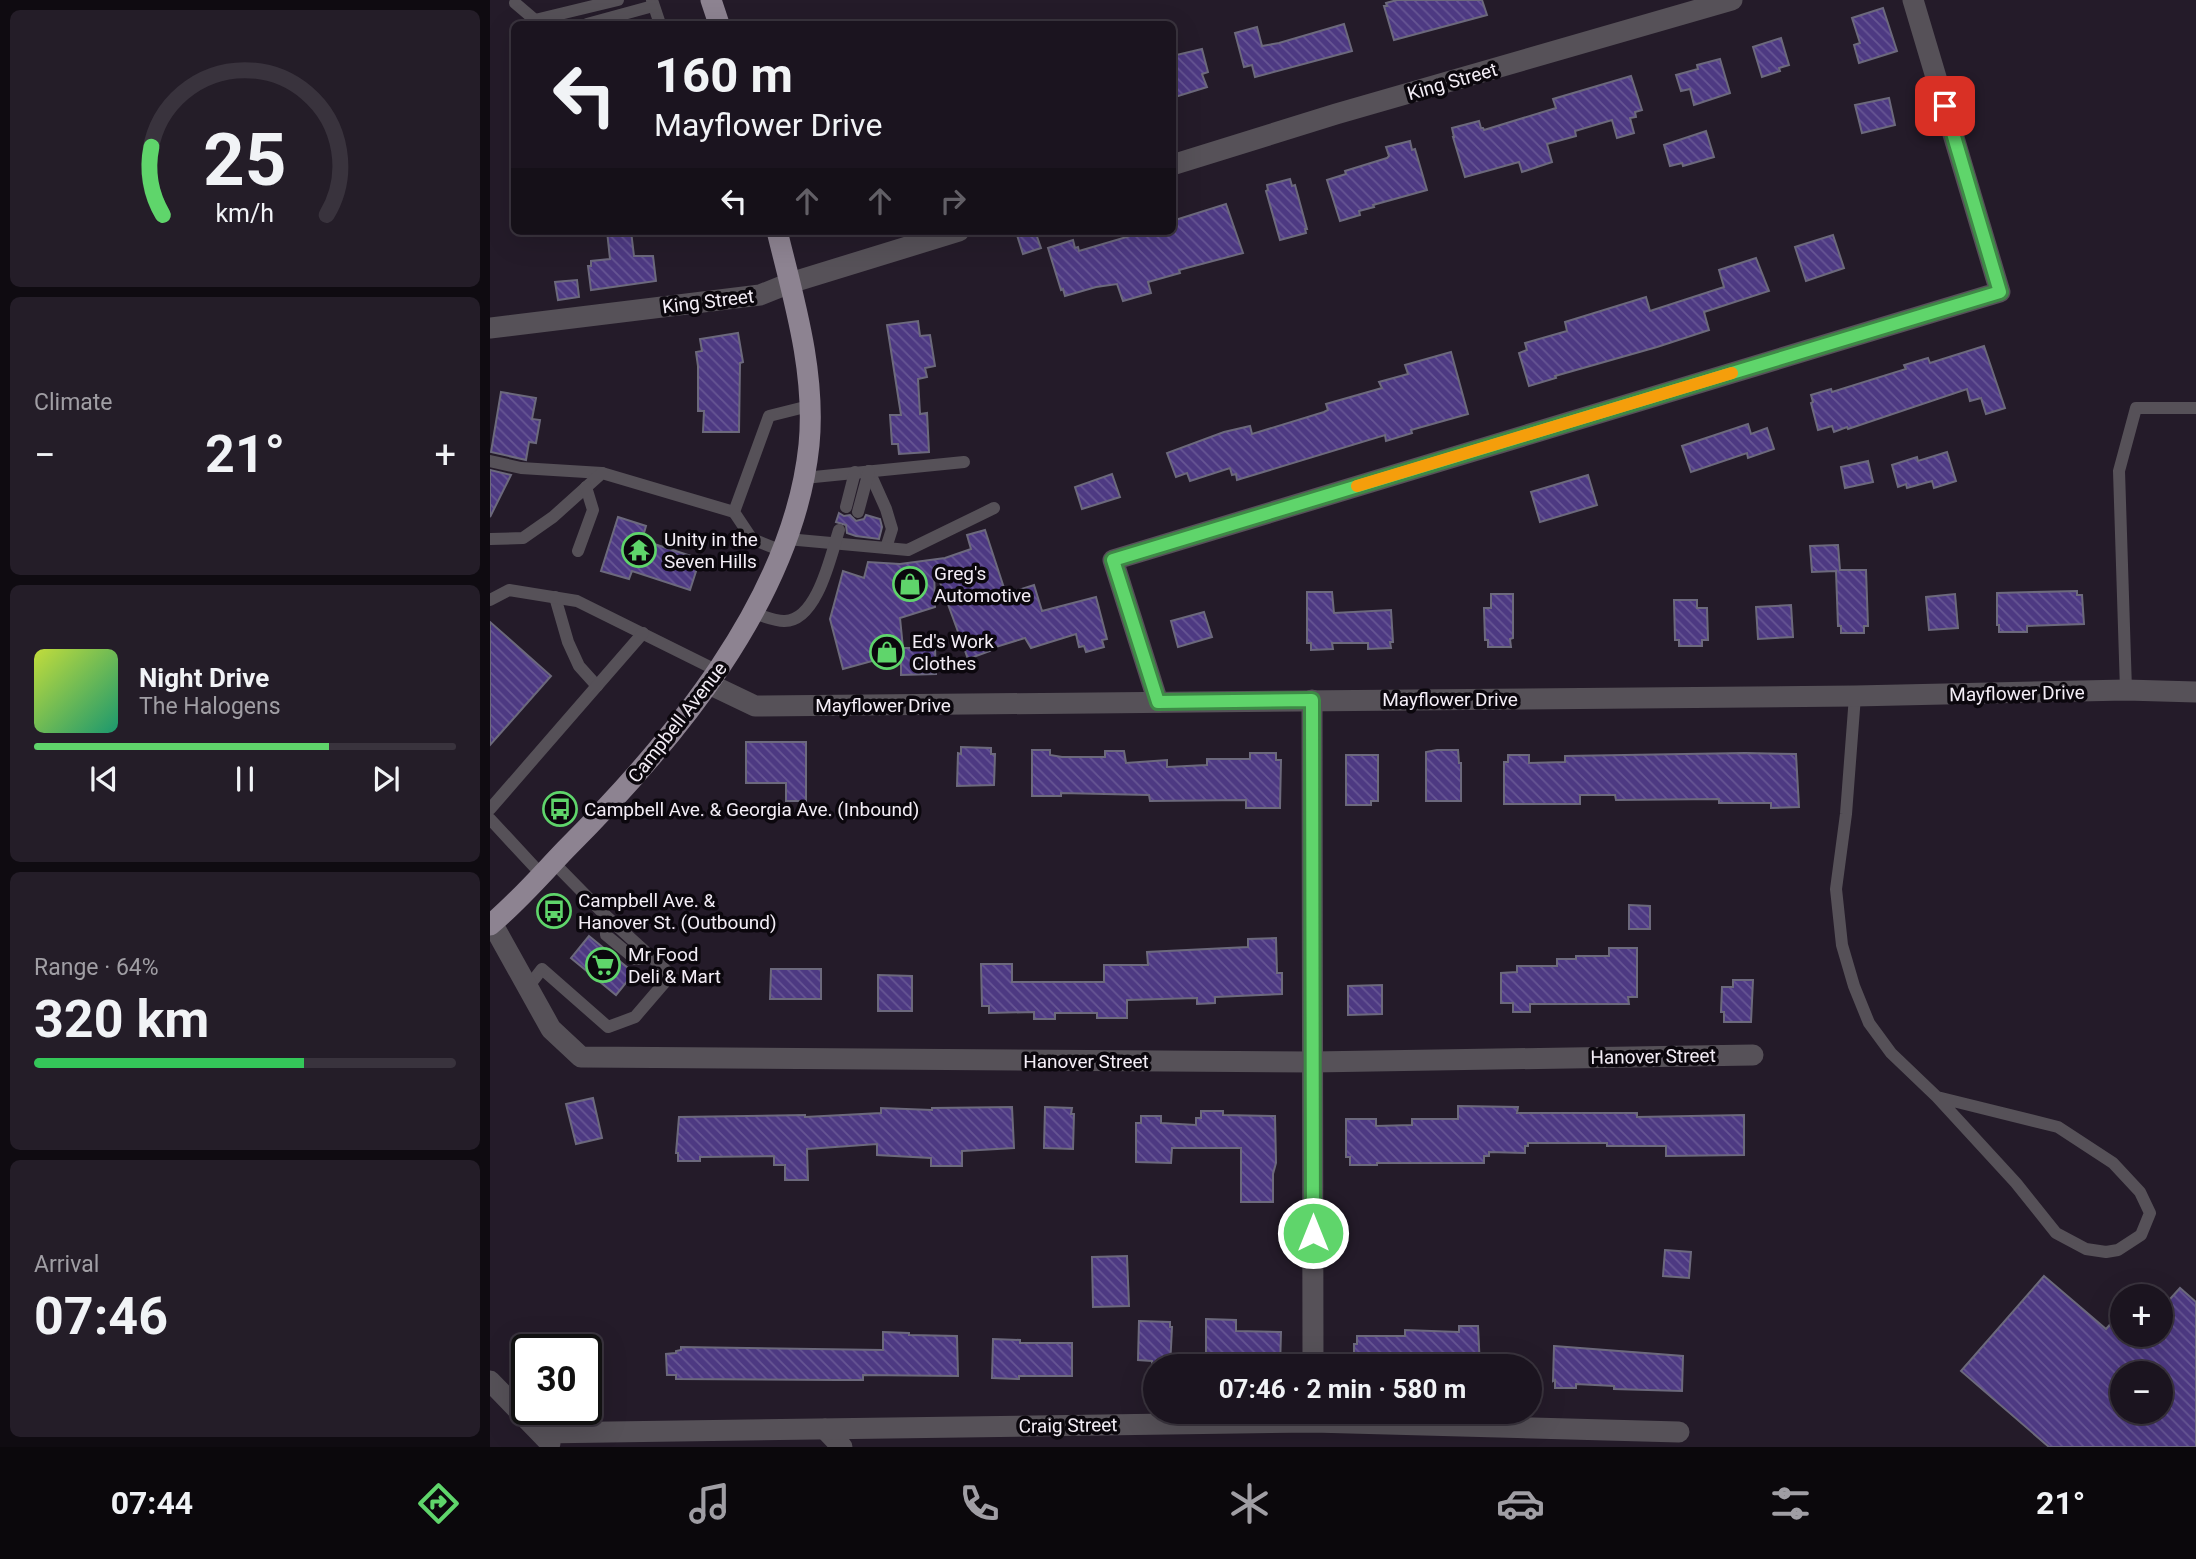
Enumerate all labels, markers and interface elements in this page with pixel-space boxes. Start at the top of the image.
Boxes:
text: 160 m [654,47,793,104]
icon: left [539,49,630,140]
street label: King Street [1404,58,1500,105]
pin [1915,76,1975,136]
icon: arrive [1926,87,1964,125]
text: Mayflower Drive [654,106,882,144]
text: 25 [203,117,287,203]
icon: left [715,182,753,220]
icon: ahead [788,182,826,220]
icon: ahead [861,182,899,220]
icon: right [934,182,972,220]
text: km/h [216,199,274,228]
street label: King Street [661,284,755,319]
text: Climate [34,389,113,416]
text: 21° [205,424,285,485]
text: − [34,433,56,477]
text: + [434,433,456,477]
place label: Unity in the Seven Hills [664,528,758,573]
temple icon: Unity in the Seven Hills [620,531,658,569]
place label: Greg's Automotive [934,562,1031,607]
shop icon: Greg's Automotive [891,565,929,603]
place label: Ed's Work Clothes [912,630,994,675]
shop icon: Ed's Work Clothes [868,633,906,671]
street label: Campbell Avenue [623,657,732,787]
text: Night Drive [139,663,269,693]
street label: Mayflower Drive [1949,681,2085,706]
street label: Mayflower Drive [1382,688,1518,711]
text: The Halogens [139,693,281,720]
street label: Mayflower Drive [815,694,951,717]
icon: previous [85,760,123,798]
icon: pause [226,760,264,798]
icon: next [367,760,405,798]
bus stop icon: Campbell Ave. & Georgia Ave. (Inbound) [541,790,579,828]
place label: Campbell Ave. & Georgia Ave. (Inbound) [584,798,919,821]
place label: Campbell Ave. & Hanover St. (Outbound) [578,889,777,934]
bus stop icon: Campbell Ave. & Hanover St. (Outbound) [535,892,573,930]
place label: Mr Food Deli & Mart [628,943,721,988]
supermarket icon: Mr Food Deli & Mart [584,946,622,984]
text: Range · 64% [34,954,159,981]
text: 320 km [34,989,209,1050]
street label: Hanover Street [1590,1044,1716,1069]
street label: Hanover Street [1023,1050,1149,1073]
position arrow [1276,1196,1350,1270]
text: Arrival [34,1251,99,1278]
map controls [2110,1284,2173,1424]
button: + [2110,1284,2173,1347]
text: 07:46 [34,1286,168,1347]
speed limit sign: 30 [511,1334,602,1425]
button: − [2110,1361,2173,1424]
text: 07:46 · 2 min · 580 m [1219,1374,1466,1404]
street label: Craig Street [1018,1413,1118,1438]
icon: directions [414,1479,463,1528]
icon: music [685,1479,734,1528]
icon: phone [955,1479,1004,1528]
icon: climate [1225,1479,1274,1528]
icon: car [1496,1479,1545,1528]
icon: filters [1766,1479,1815,1528]
text: 07:44 [111,1484,193,1522]
text: 21° [2036,1484,2085,1522]

